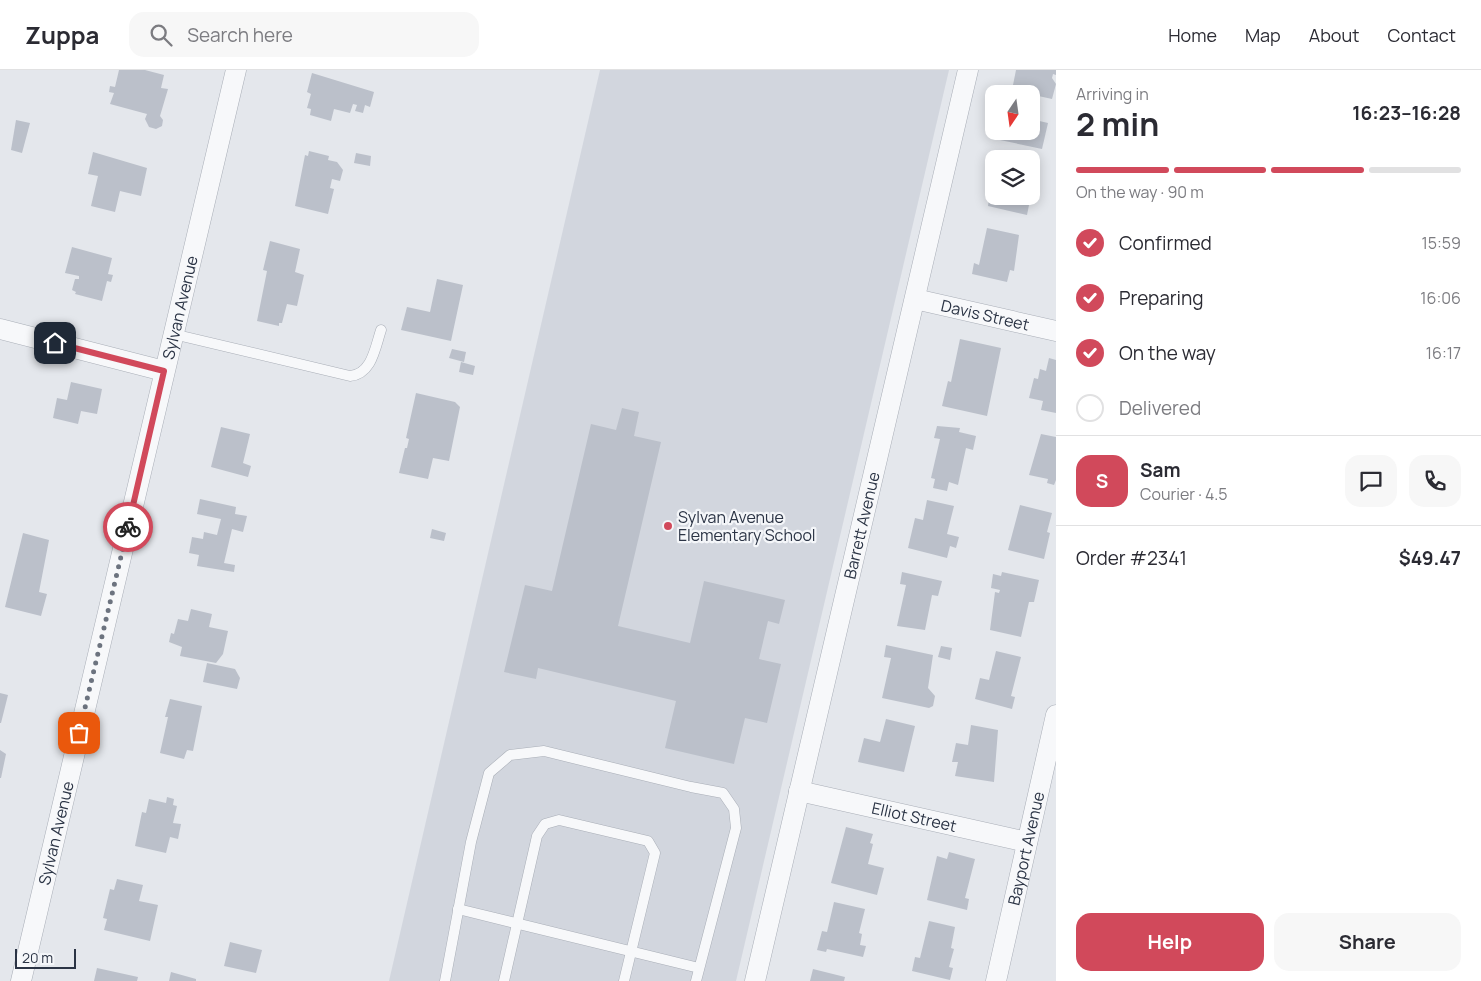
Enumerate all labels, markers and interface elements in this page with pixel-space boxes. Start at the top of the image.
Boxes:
search box [129,12,479,57]
text: Zuppa [25,18,99,51]
icon: search [147,21,175,49]
text: Search here [187,22,293,48]
text: Home [1168,23,1217,47]
text: Map [1245,23,1281,47]
text: About [1309,23,1359,47]
text: Contact [1387,23,1456,47]
text: Arriving in [1076,83,1149,105]
north arrow [985,85,1040,140]
map controls [985,85,1040,205]
text: 16:23–16:28 [1352,100,1461,126]
text: 2 min [1076,102,1159,146]
button: layers [985,150,1040,205]
text: On the way · 90 m [1076,181,1204,203]
icon: check [1076,229,1104,257]
text: Confirmed [1119,230,1212,256]
text: 15:59 [1422,232,1461,254]
street label: Sylvan Avenue [157,253,203,362]
icon: check [1076,284,1104,312]
text: Preparing [1119,285,1204,311]
text: 16:06 [1420,287,1461,309]
street label: Davis Street [939,294,1031,336]
pin [34,322,76,364]
icon: home [41,329,69,357]
icon: check [1076,339,1104,367]
text: On the way [1119,340,1216,366]
text: 16:17 [1426,342,1461,364]
text: Delivered [1119,395,1201,421]
button: chat [1345,455,1397,507]
button: phone [1409,455,1461,507]
text: Sam [1140,457,1181,483]
text: S [1096,468,1108,494]
street label: Barrett Avenue [838,470,885,581]
text: Courier · 4.5 [1140,483,1227,505]
courier [103,502,153,552]
place label: Sylvan Avenue Elementary School [678,506,816,546]
icon: bike [114,513,142,541]
marker: Sylvan Avenue Elementary School [662,520,674,532]
text: Order #2341 [1076,545,1187,571]
text: $49.47 [1399,545,1461,571]
pin [58,712,100,754]
icon: bag [65,719,93,747]
street label: Sylvan Avenue [33,779,79,887]
street label: Bayport Avenue [1002,789,1049,907]
street label: Elliot Street [870,797,959,837]
button: Help [1076,913,1264,971]
button: Share [1274,913,1461,971]
scale bar [15,946,76,969]
text: 20 m [22,948,53,967]

